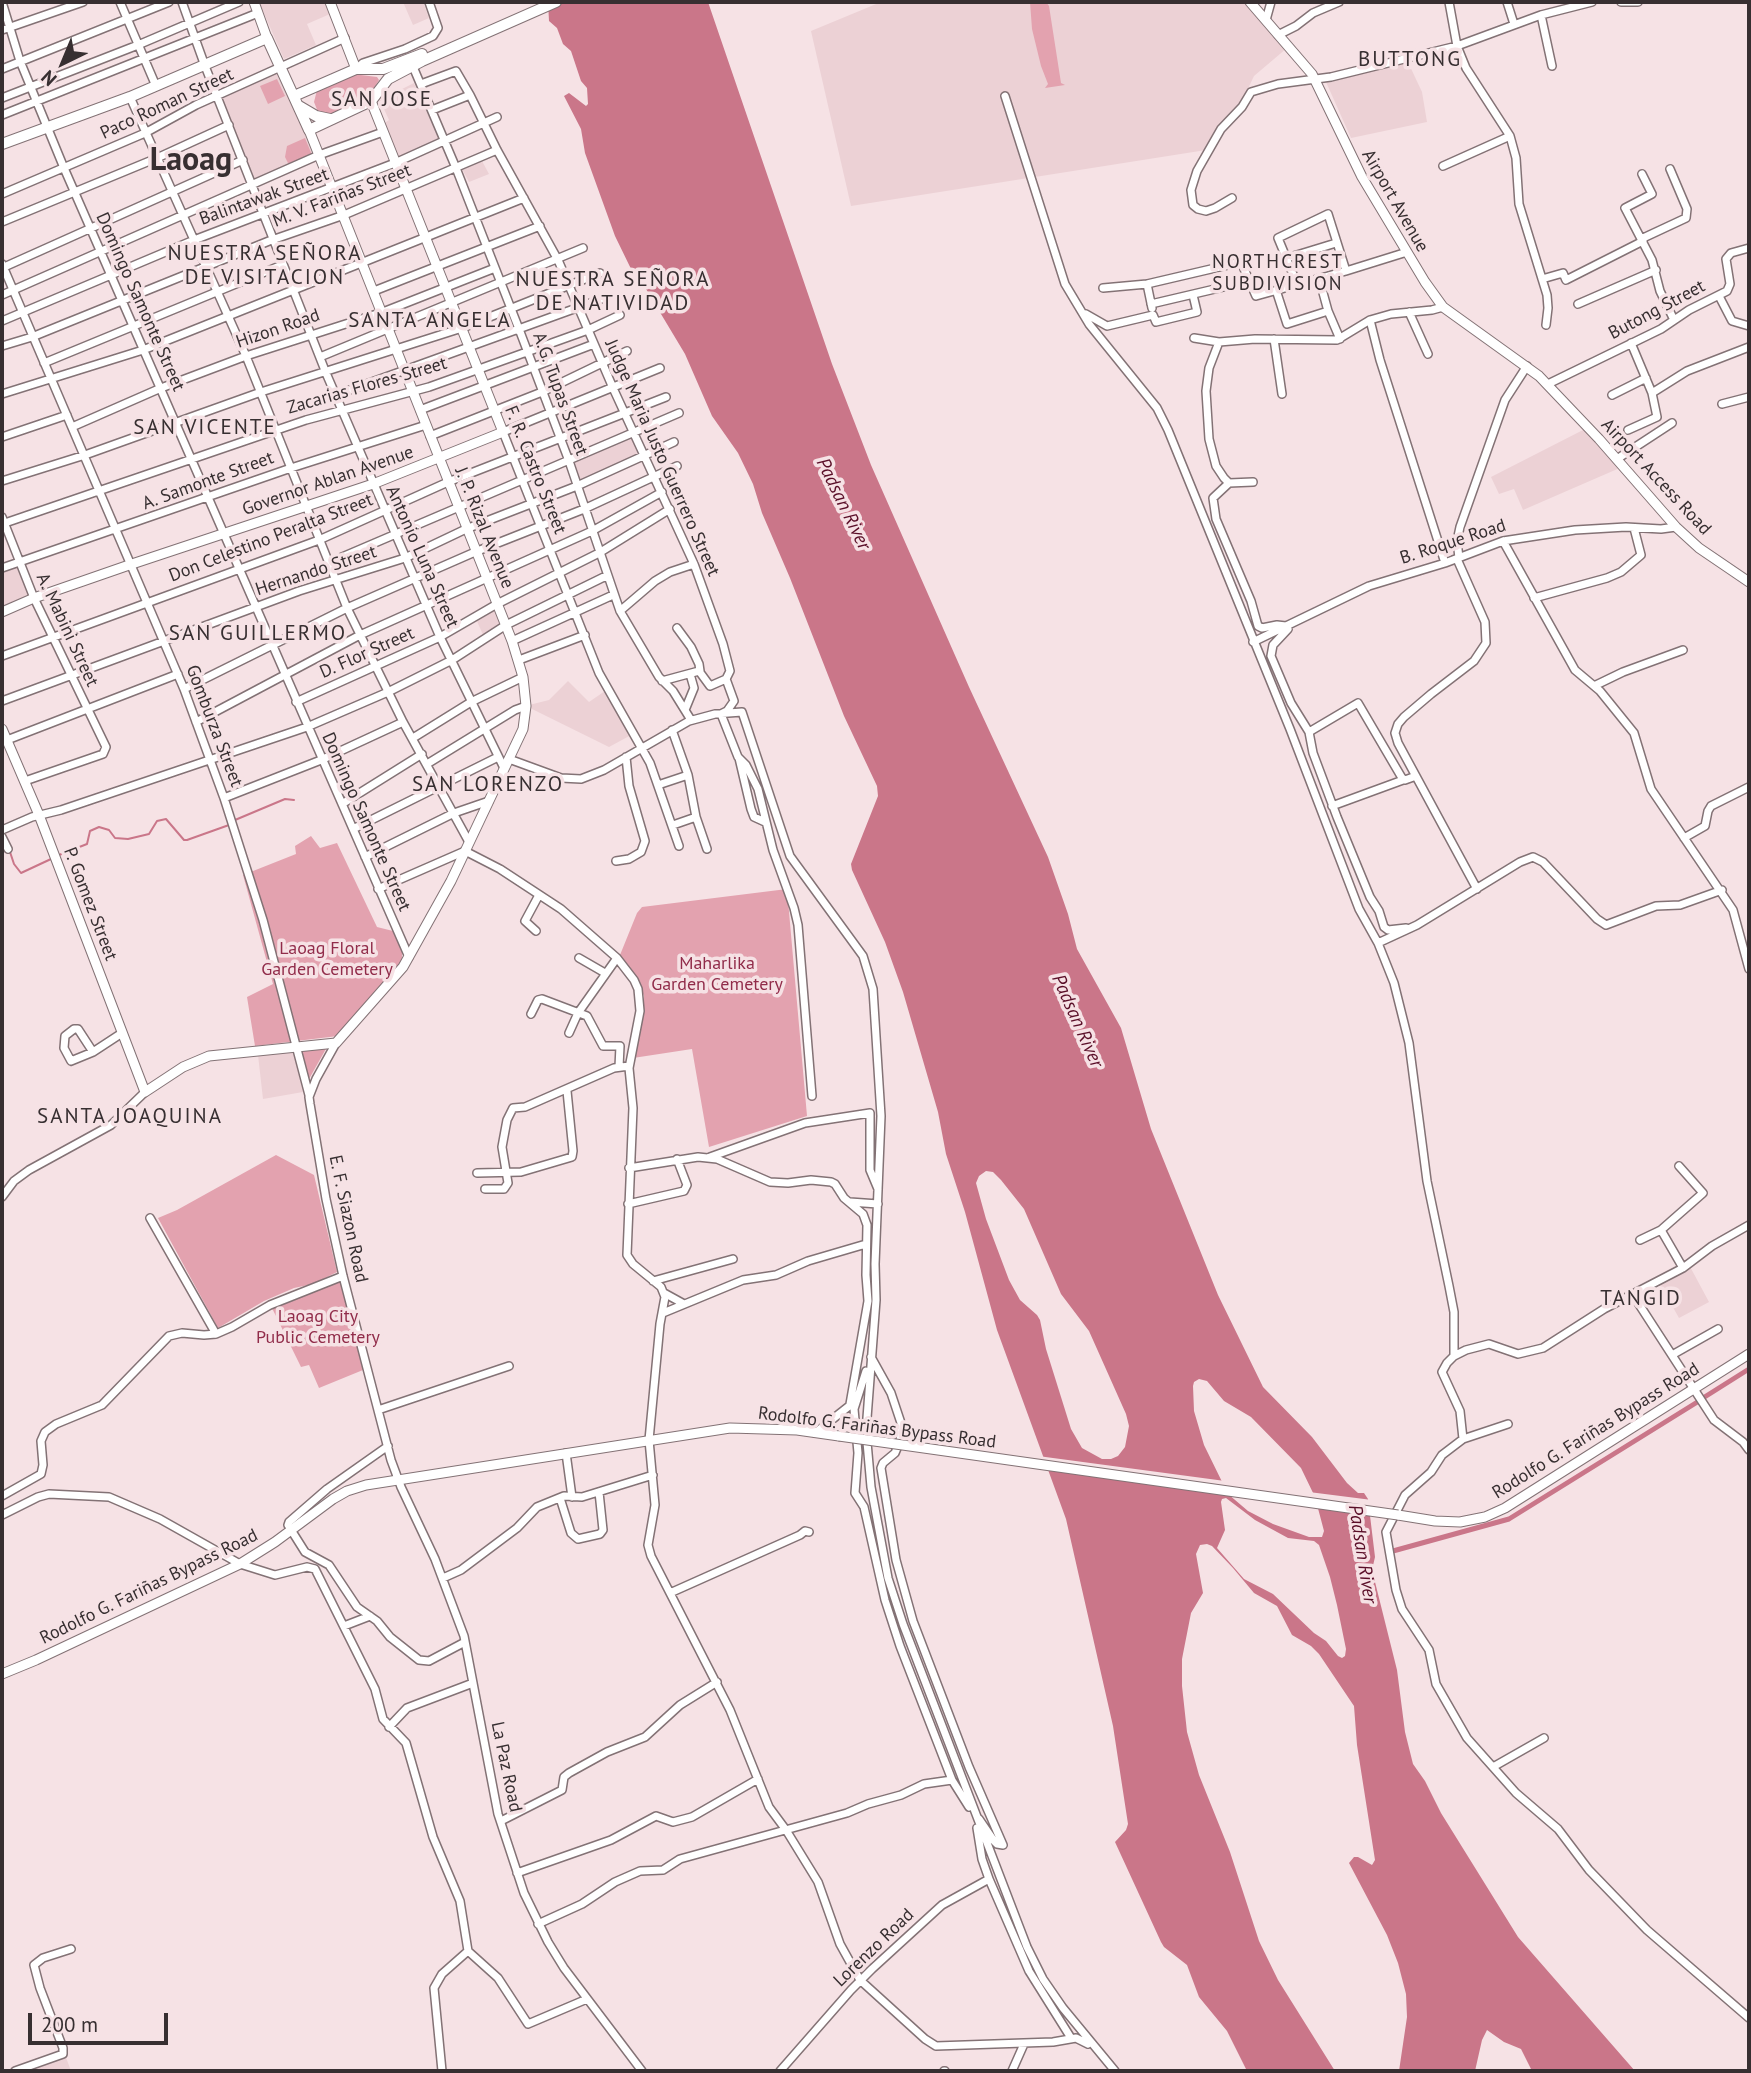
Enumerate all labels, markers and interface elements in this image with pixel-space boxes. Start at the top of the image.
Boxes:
north arrow [28,28,98,98]
district label: BUTTONG [1359,47,1461,73]
street label: Paco Roman Street [97,64,237,144]
text: N [36,65,61,91]
district label: SAN JOSE [332,87,432,113]
district label: Laoag [150,142,232,180]
street label: Airport Avenue [1357,146,1433,256]
street label: M. V. Fariñas Street [270,160,414,232]
street label: Balintawak Street [196,164,332,230]
street label: Domingo Samonte Street [91,209,189,395]
district label: NUESTRA SEÑORA DE VISITACION [169,241,361,291]
district label: NORTHCREST SUBDIVISION [1213,252,1343,296]
district label: NUESTRA SEÑORA DE NATIVIDAD [517,267,709,317]
street label: Butong Street [1605,276,1709,344]
street label: Hizon Road [233,305,323,353]
district label: SANTA ANGELA [350,308,510,334]
street label: A.G. Tupas Street [528,330,592,458]
street label: Judge Maria Justo Guerrero Street [600,336,724,580]
street label: Zacarias Flores Street [284,353,450,419]
street label: F. R. Castro Street [499,403,571,537]
street label: Airport Access Road [1596,414,1716,540]
district label: SAN VICENTE [135,415,275,441]
street label: Governor Ablan Avenue [239,442,417,520]
street label: A. Samonte Street [139,447,277,515]
water label: Padsan River [811,454,875,554]
street label: J. P. Rizal Avenue [450,464,518,592]
street label: Antonio Luna Street [381,483,463,631]
street label: Don Celestino Peralta Street [166,489,376,587]
street label: B. Roque Road [1397,515,1509,569]
street label: Hernando Street [253,541,379,601]
street label: A. Mabini Street [31,570,103,690]
district label: SAN GUILLERMO [170,621,346,647]
street label: D. Flor Street [316,623,418,683]
street label: Gomburza Street [181,662,247,790]
street label: Domingo Samonte Street [317,729,415,915]
district label: SAN LORENZO [413,772,563,798]
street label: P. Gomez Street [59,844,121,964]
park label: Laoag Floral Garden Cemetery [261,938,393,981]
park label: Maharlika Garden Cemetery [651,953,783,996]
water label: Padsan River [1046,971,1108,1071]
district label: SANTA JOAQUINA [39,1104,221,1130]
street label: E. F. Siazon Road [324,1153,372,1285]
district label: TANGID [1601,1286,1681,1312]
park label: Laoag City Public Cemetery [256,1306,380,1348]
street label: Rodolfo G. Fariñas Bypass Road [1489,1358,1703,1504]
street label: Rodolfo G. Fariñas Bypass Road [757,1403,997,1453]
water label: Padsan River [1343,1503,1381,1605]
street label: Rodolfo G. Fariñas Bypass Road [37,1525,261,1649]
street label: La Paz Road [486,1720,526,1814]
street label: Lorenzo Road [829,1904,919,1992]
scale bar [32,2000,172,2044]
text: 200 m [41,2011,98,2038]

